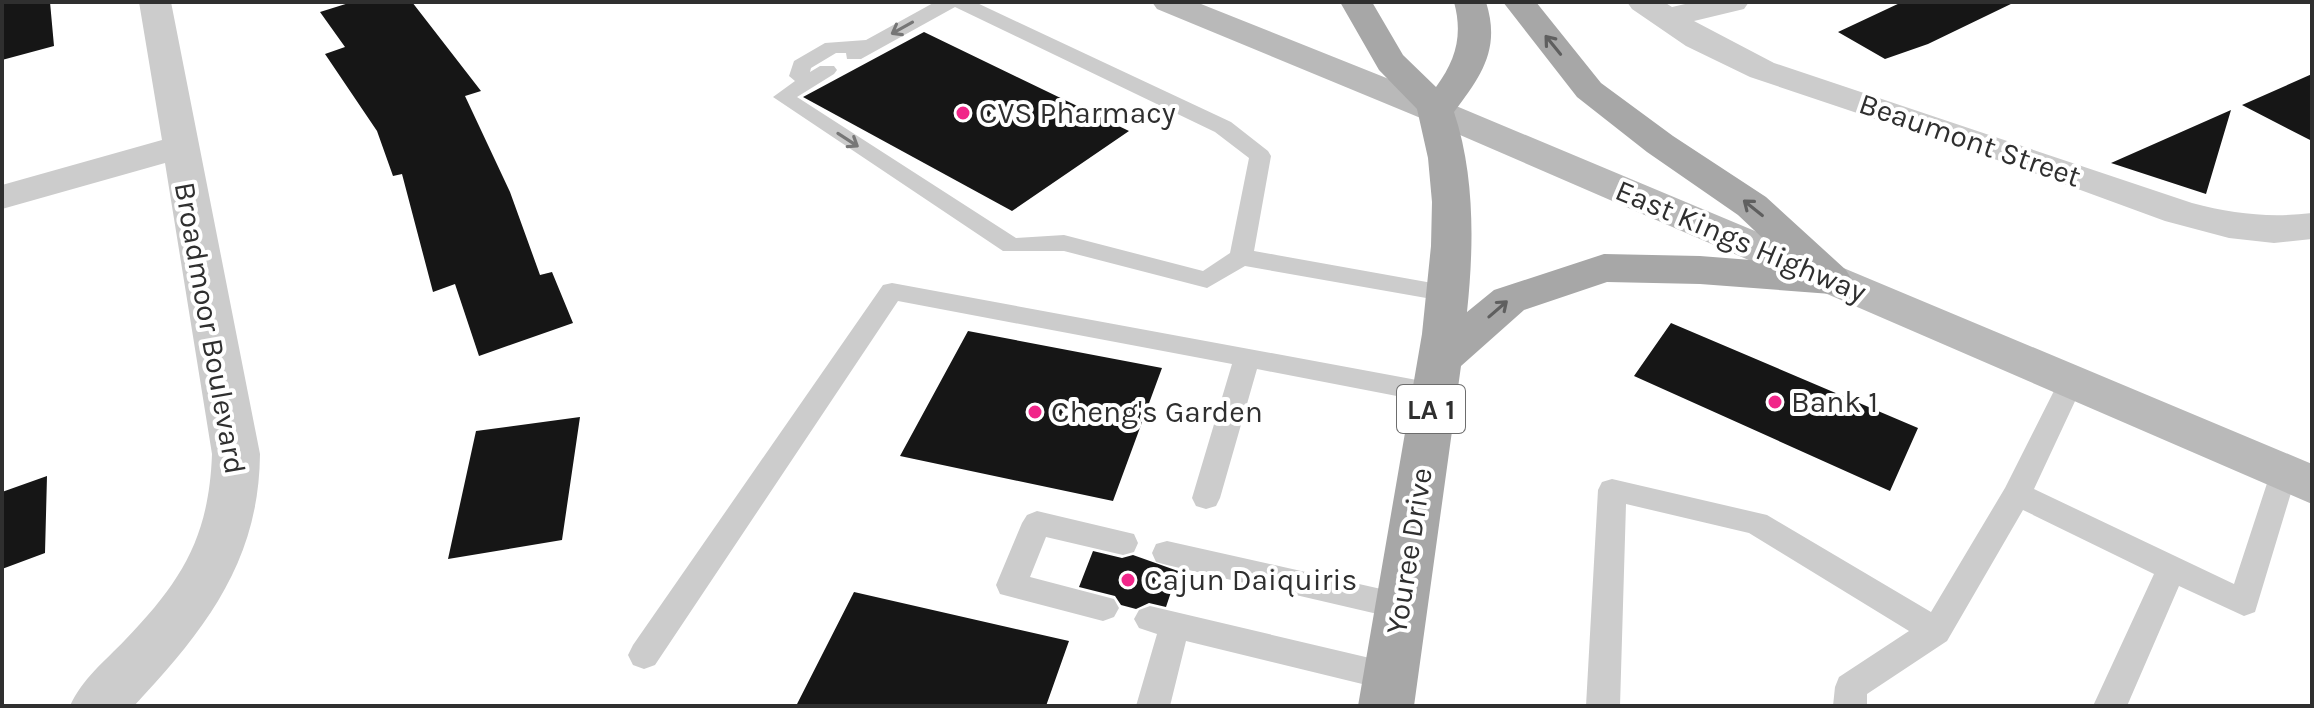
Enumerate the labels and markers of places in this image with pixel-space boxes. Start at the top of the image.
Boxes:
place label: CVS Pharmacy [979,95,1176,131]
marker: CVS Pharmacy [954,104,972,122]
place label: Bank 1 [1791,384,1878,420]
marker: Bank 1 [1766,393,1784,411]
place label: Cheng's Garden [1051,394,1263,430]
marker: Cheng's Garden [1026,403,1044,421]
place label: Cajun Daiquiris [1144,562,1357,598]
marker: Cajun Daiquiris [1119,571,1137,589]

